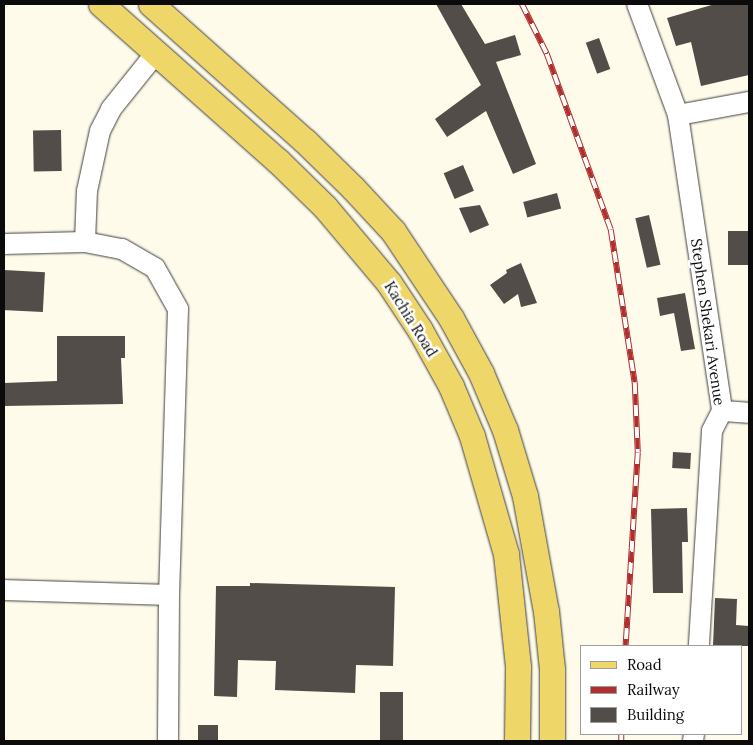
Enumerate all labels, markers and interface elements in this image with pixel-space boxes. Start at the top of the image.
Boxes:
street label: Stephen Shekari Avenue [687,237,729,407]
street label: Kachia Road [381,278,441,360]
legend [580,645,743,735]
text: Road [627,655,662,674]
text: Railway [627,680,680,699]
text: Building [627,705,684,724]

